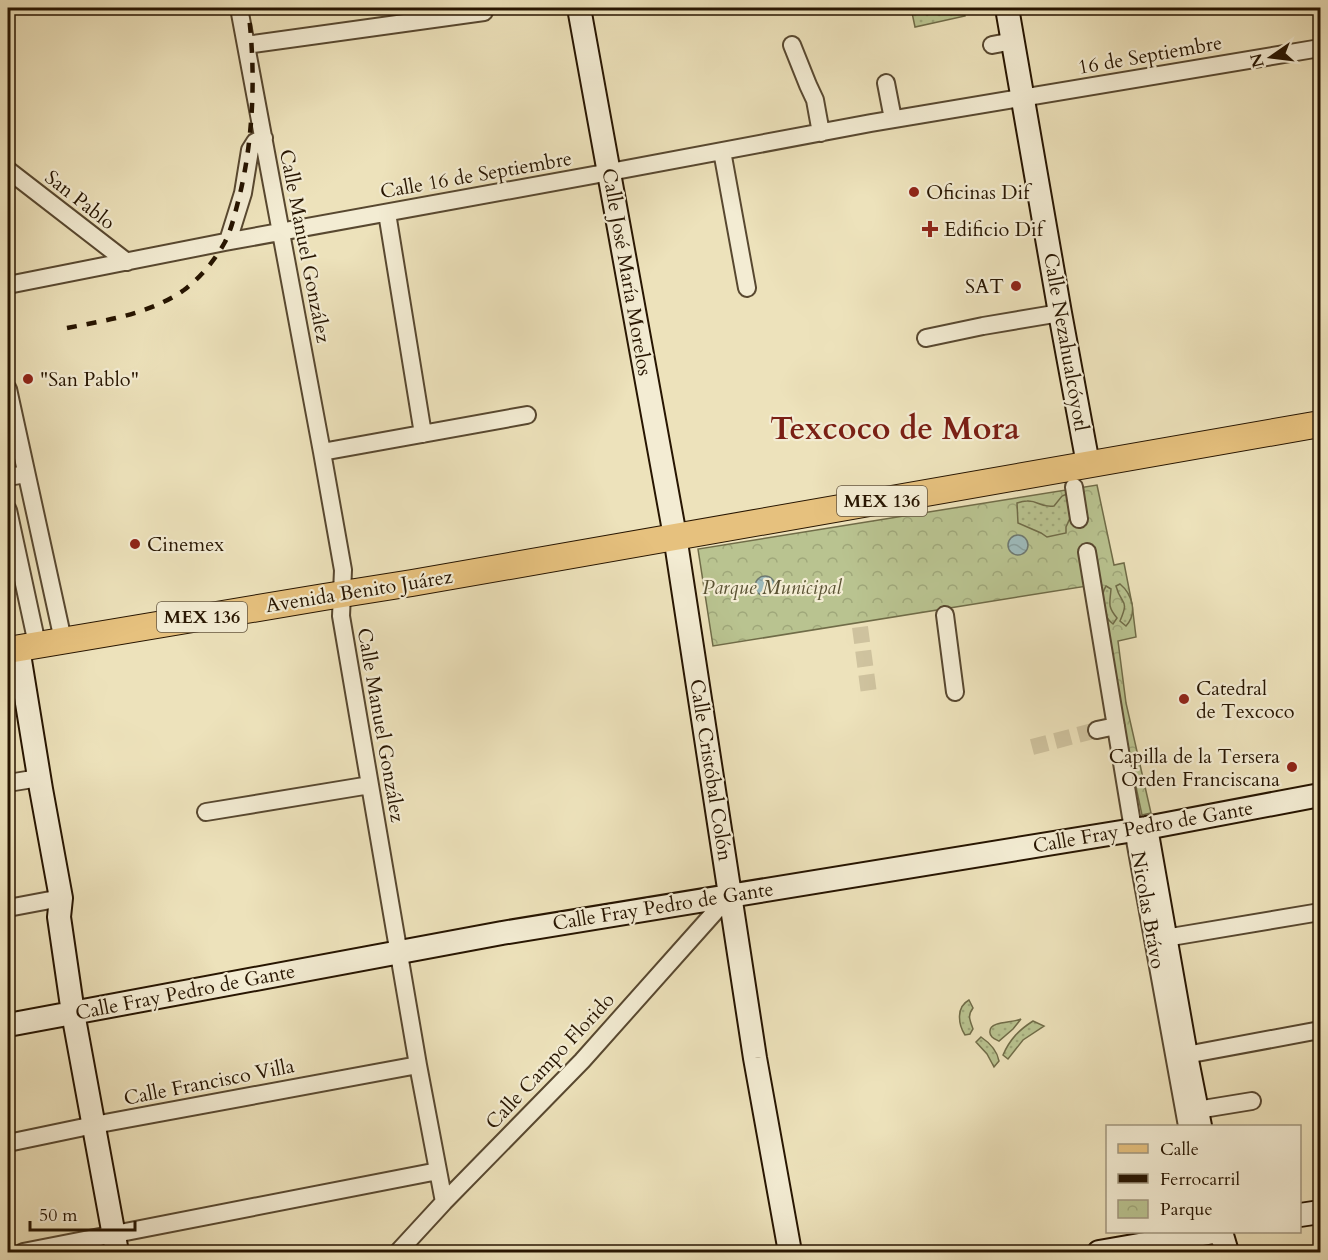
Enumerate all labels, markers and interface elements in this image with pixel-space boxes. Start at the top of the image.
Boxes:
north arrow [1241,27,1301,87]
street label: 16 de Septiembre [1076,29,1224,81]
text: N [1245,51,1270,70]
street label: Calle 16 de Septiembre [378,145,574,205]
street label: Calle Manuel González [273,147,337,345]
street label: San Pablo [39,164,121,236]
street label: Calle José María Morelos [595,166,659,378]
place label: Oficinas Dif [926,179,1032,206]
marker: Oficinas Dif [907,185,921,199]
place label: Edificio Dif [944,216,1046,243]
marker: Edificio Dif [921,220,939,238]
street label: Calle Nezahualcóyotl [1037,251,1095,433]
place label: SAT [965,273,1004,300]
marker: SAT [1009,279,1023,293]
place label: "San Pablo" [40,366,139,393]
marker: "San Pablo" [21,372,35,386]
district label: Texcoco de Mora [770,407,1020,451]
road number: MEX 136 [837,486,927,516]
place label: Cinemex [147,531,224,558]
marker: Cinemex [128,537,142,551]
street label: Avenida Benito Juárez [264,563,454,619]
park label: Parque Municipal [702,574,842,601]
road number: MEX 136 [157,602,247,632]
street label: Calle Manuel González [351,626,411,824]
place label: Catedral de Texcoco [1196,675,1295,725]
street label: Calle Cristóbal Colón [683,677,739,863]
marker: Catedral de Texcoco [1177,692,1191,706]
place label: Capilla de la Tersera Orden Franciscana [1109,743,1280,793]
marker: Capilla de la Tersera Orden Franciscana [1285,760,1299,774]
street label: Calle Fray Pedro de Gante [1031,794,1255,860]
street label: Nicolas Brávo [1124,849,1172,971]
street label: Calle Fray Pedro de Gante [551,875,775,937]
street label: Calle Fray Pedro de Gante [73,957,297,1027]
street label: Calle Campo Florido [479,987,621,1135]
street label: Calle Francisco Villa [121,1052,297,1112]
legend [1106,1125,1301,1233]
text: Calle [1160,1137,1199,1162]
text: Ferrocarril [1160,1167,1240,1192]
scale bar [30,1194,135,1232]
text: Parque [1160,1197,1213,1222]
text: 50 m [39,1203,78,1228]

